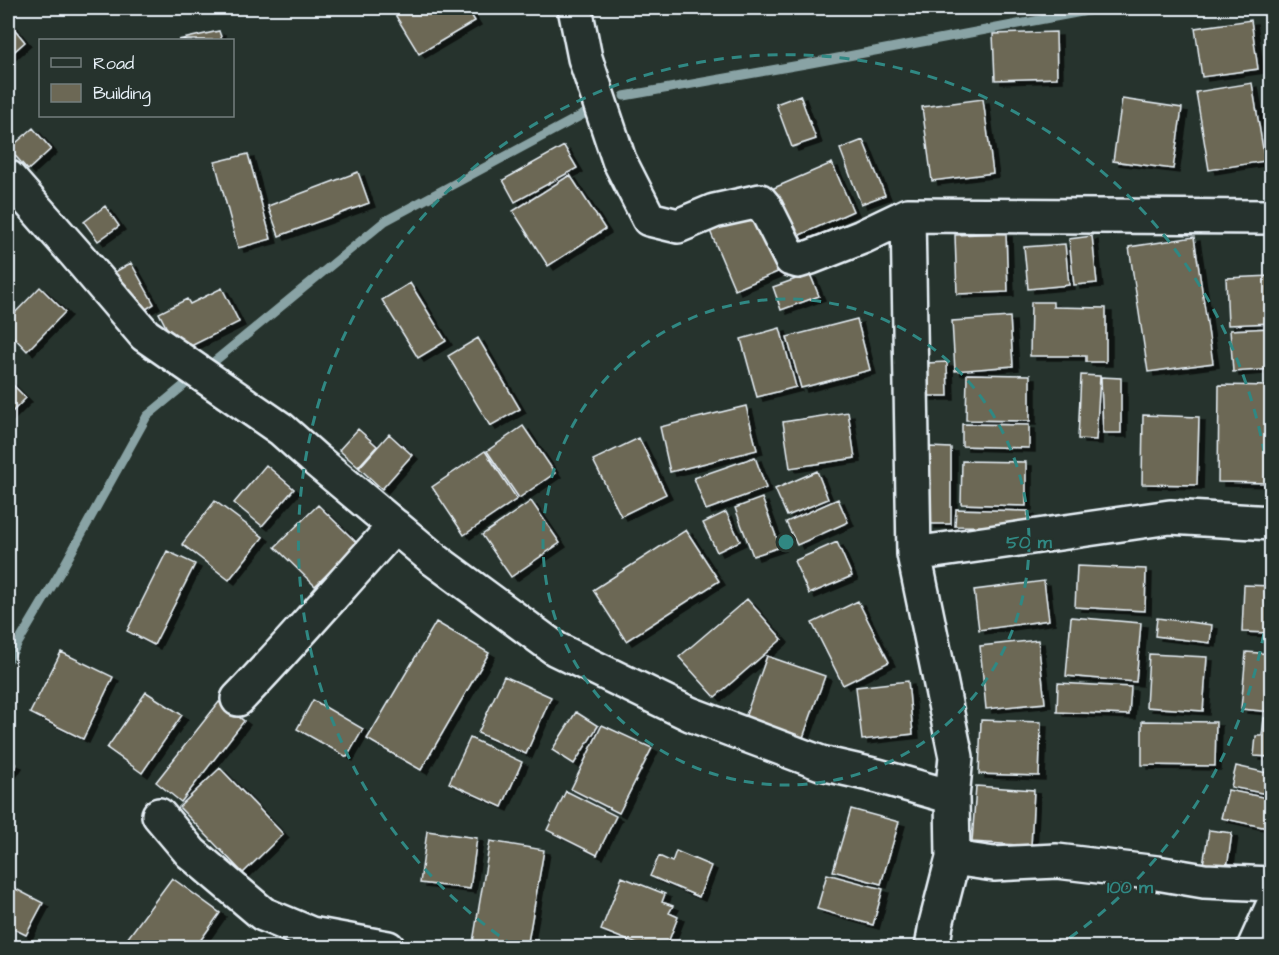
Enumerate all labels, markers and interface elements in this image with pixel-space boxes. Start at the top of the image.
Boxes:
legend [39,39,234,117]
text: Road [93,51,134,76]
text: Building [93,81,151,107]
text: 50 m [1006,530,1053,555]
centre of rings [776,532,796,552]
text: 100 m [1107,875,1154,900]

